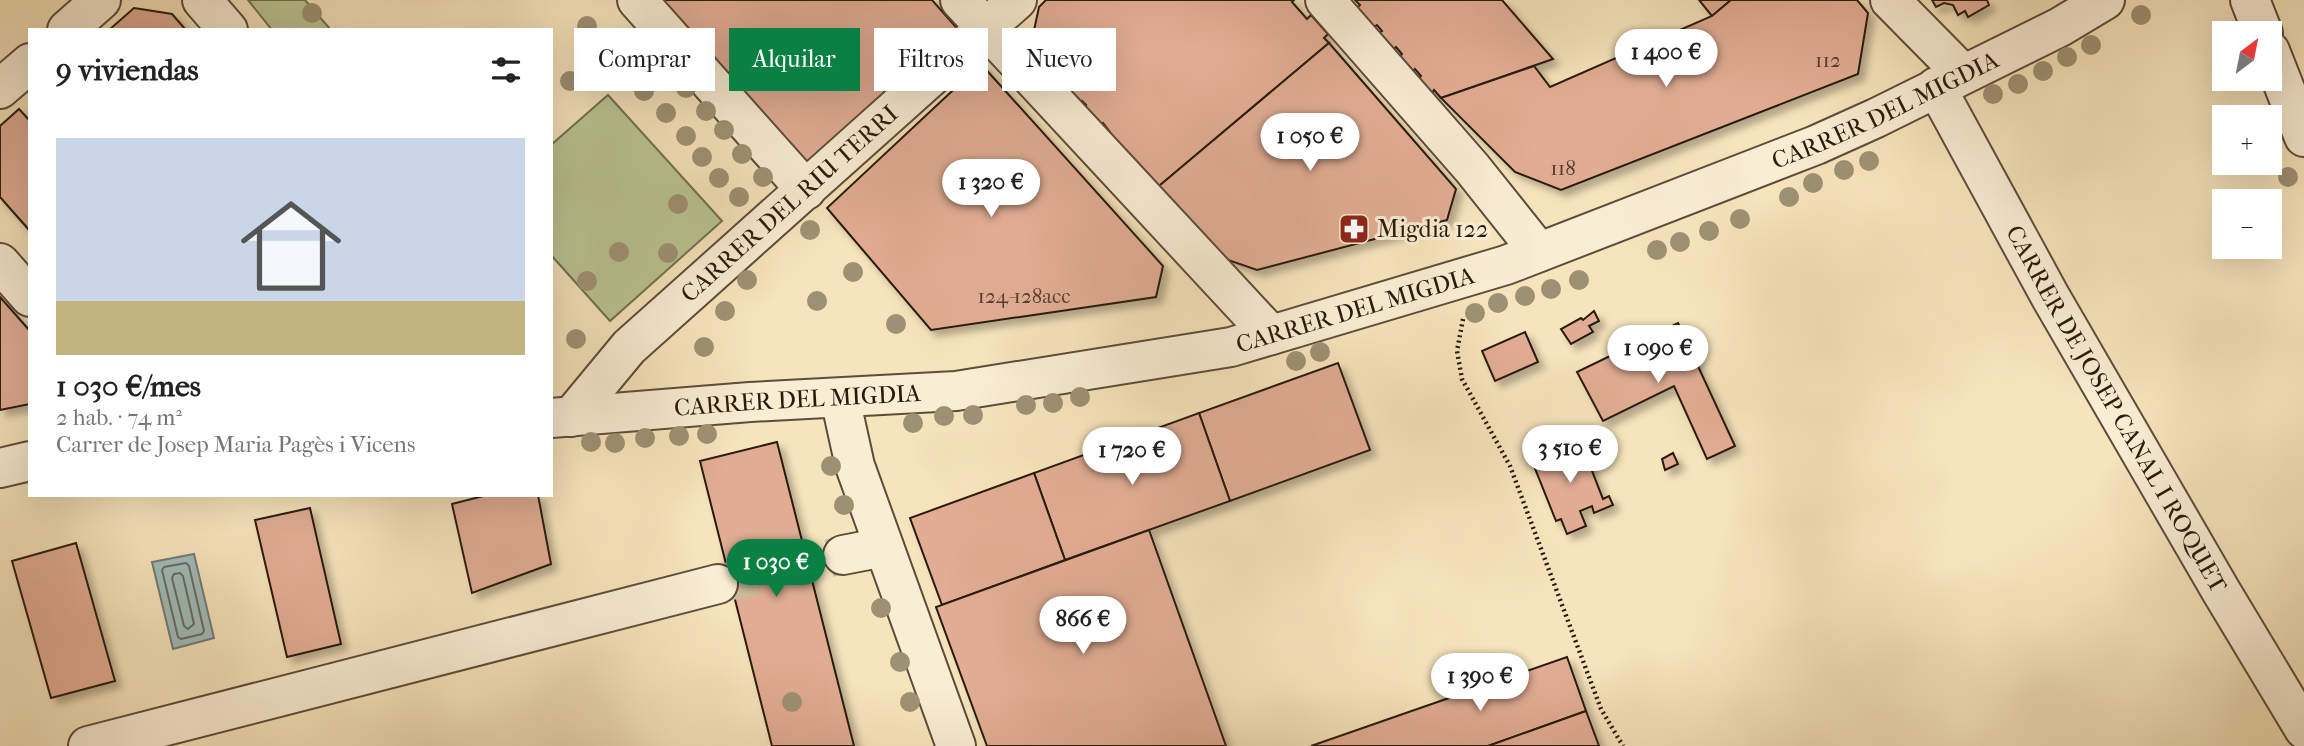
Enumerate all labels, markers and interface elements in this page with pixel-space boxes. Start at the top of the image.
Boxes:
north arrow [2212,21,2282,91]
map controls [2212,21,2282,259]
chip: Comprar [574,28,715,91]
chip: Alquilar [729,28,860,91]
chip: Filtros [874,28,988,91]
chip: Nuevo [1002,28,1116,91]
pin: 1 400 € [1601,29,1731,89]
text: 1 400 € [1631,38,1701,65]
street label: CARRER DEL MIGDIA [1768,45,2004,175]
house number: 112 [1815,48,1841,72]
icon: filters [487,51,525,89]
text: 9 viviendas [56,53,199,88]
street label: CARRER DEL RIU TERRI [675,99,904,308]
button: + [2212,105,2282,175]
pin: 1 050 € [1245,114,1375,173]
text: 1 050 € [1277,122,1343,149]
house number: 118 [1550,156,1576,180]
pin: 1 320 € [926,160,1056,219]
text: 1 320 € [958,168,1024,195]
icon: home [228,183,354,309]
button: − [2212,189,2282,259]
pharmacy icon: Migdia 122 [1337,212,1371,246]
place label: Migdia 122 [1377,215,1488,243]
street label: CARRER DE JOSEP CANAL I ROQUET [2000,220,2233,598]
street label: CARRER DEL MIGDIA [1233,261,1478,359]
house number: 124-128acc [977,284,1071,308]
pin: 1 090 € [1593,326,1723,385]
text: 1 090 € [1623,334,1693,361]
text: 1 030 €/mes [56,369,201,404]
street label: CARRER DEL MIGDIA [673,379,922,422]
text: 2 hab. · 74 m² [56,404,182,431]
pin: 3 510 € [1505,426,1635,485]
pin: 1 720 € [1067,428,1197,487]
text: Carrer de Josep Maria Pagès i Vicens [56,431,415,458]
text: 3 510 € [1538,434,1602,461]
text: 1 720 € [1098,436,1166,463]
pin: 1 030 € [711,540,841,599]
text: 1 030 € [743,548,809,575]
pin: 866 € [1034,596,1132,656]
text: 866 € [1055,605,1111,632]
pin: 1 390 € [1415,654,1545,713]
text: 1 390 € [1447,662,1513,689]

